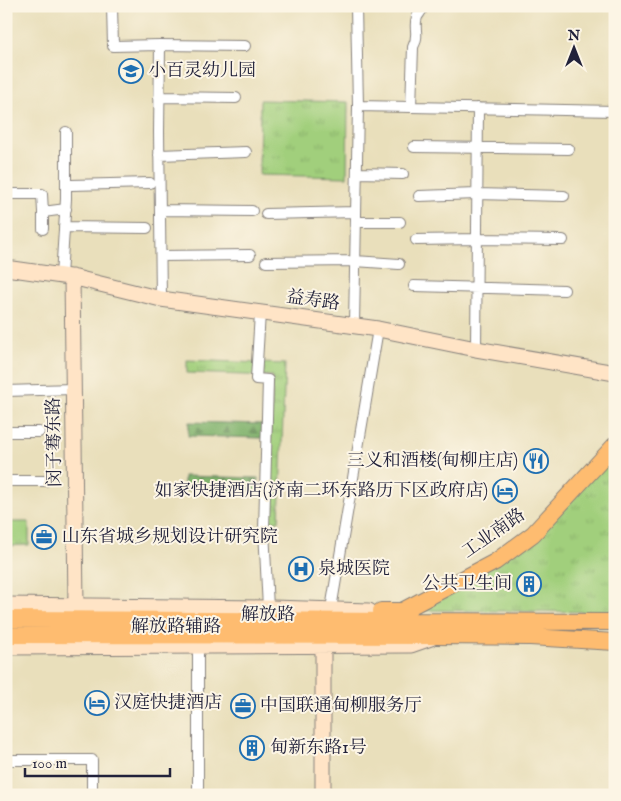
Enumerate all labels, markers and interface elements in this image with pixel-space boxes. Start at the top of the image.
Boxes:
north arrow [548,22,598,72]
text: N [567,27,580,45]
school or university icon: 小百灵幼儿园 [118,58,144,84]
place label: 小百灵幼儿园 [148,60,256,83]
street label: 益寿路 [285,286,341,316]
street label: 闵子骞东路 [43,397,67,487]
restaurant icon: 三义和酒楼(甸柳庄店) [523,448,549,474]
place label: 三义和酒楼(甸柳庄店) [347,450,518,473]
hotel icon: 如家快捷酒店(济南二环东路历下区政府店) [492,478,518,504]
place label: 如家快捷酒店(济南二环东路历下区政府店) [155,480,488,503]
street label: 工业南路 [458,504,530,564]
office icon: 山东省城乡规划设计研究院 [31,524,57,550]
place label: 山东省城乡规划设计研究院 [62,526,278,549]
hospital icon: 泉城医院 [288,556,314,582]
place label: 泉城医院 [318,558,390,581]
building icon: 公共卫生间 [516,571,542,597]
place label: 公共卫生间 [422,573,512,596]
street label: 解放路 [241,604,295,627]
street label: 解放路辅路 [131,616,221,639]
hotel icon: 汉庭快捷酒店 [84,690,110,716]
place label: 汉庭快捷酒店 [114,692,222,715]
office icon: 中国联通甸柳服务厅 [230,693,256,719]
place label: 中国联通甸柳服务厅 [260,695,422,718]
building icon: 甸新东路1号 [239,735,265,761]
place label: 甸新东路1号 [270,737,367,760]
scale bar [25,746,170,778]
text: 100 m [32,754,68,773]

